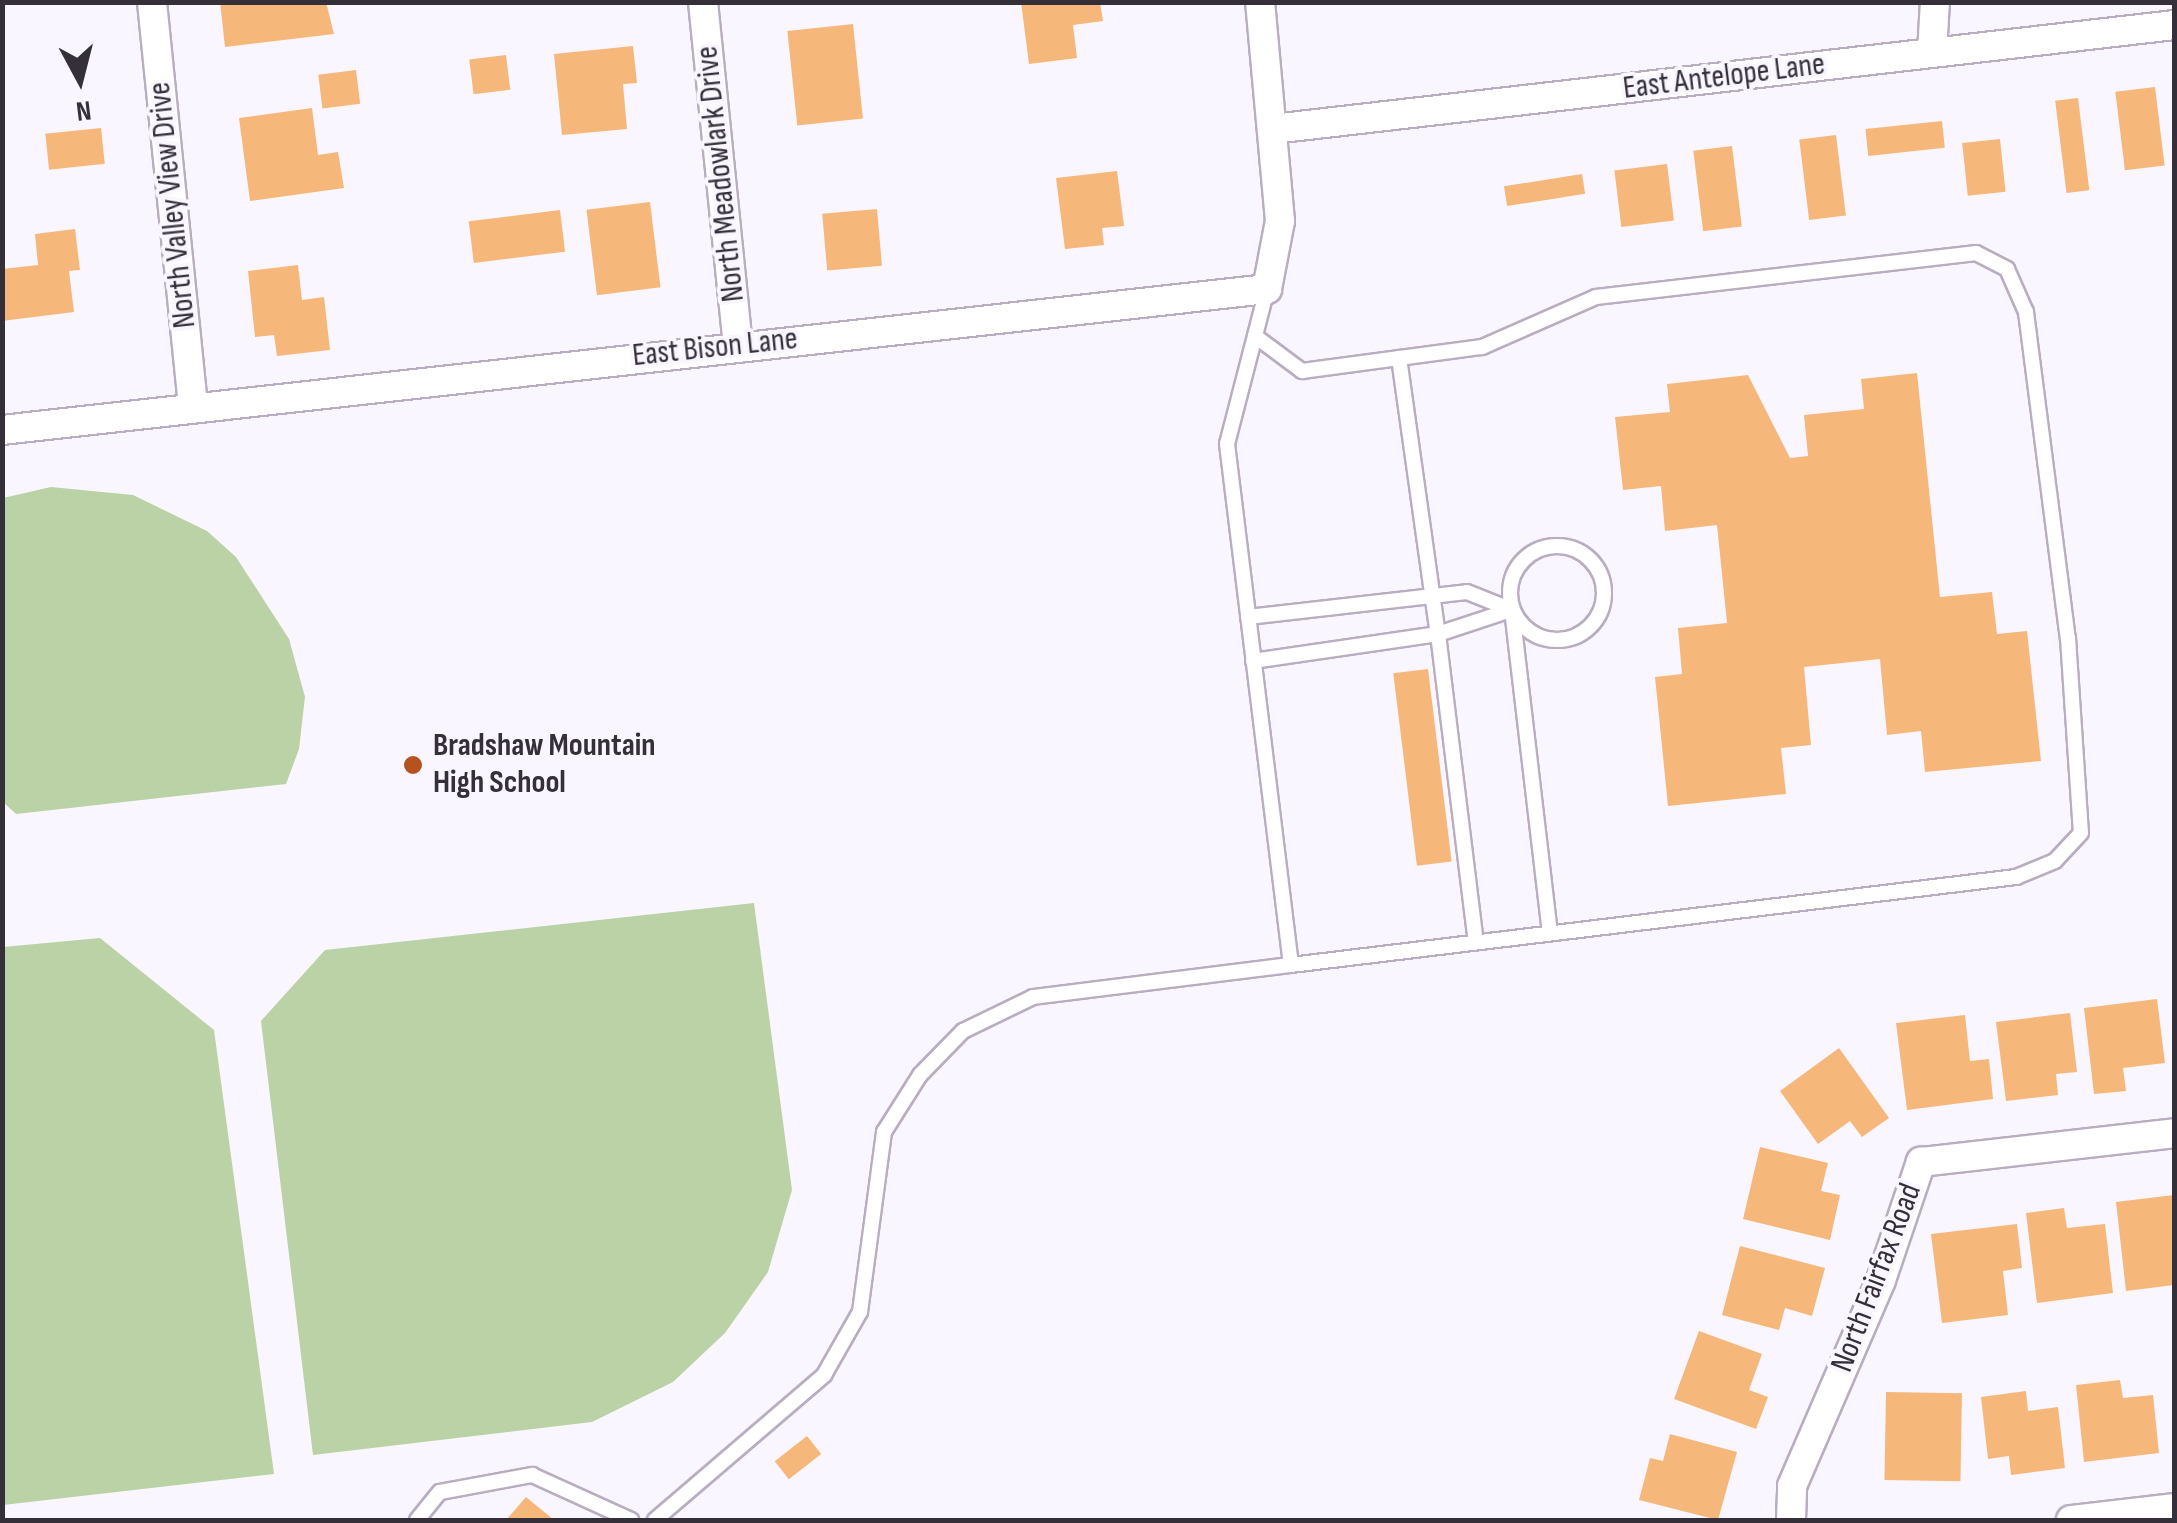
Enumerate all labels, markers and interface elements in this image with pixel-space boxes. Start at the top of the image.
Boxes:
north arrow [30,30,130,130]
street label: North Meadowlark Drive [688,44,754,304]
street label: East Antelope Lane [1621,46,1827,108]
street label: North Valley View Drive [141,80,205,330]
text: N [74,93,93,128]
street label: East Bison Lane [631,320,799,376]
place label: Bradshaw Mountain High School [433,728,655,803]
marker: Bradshaw Mountain High School [402,754,424,776]
street label: North Fairfax Road [1823,1178,1931,1378]

